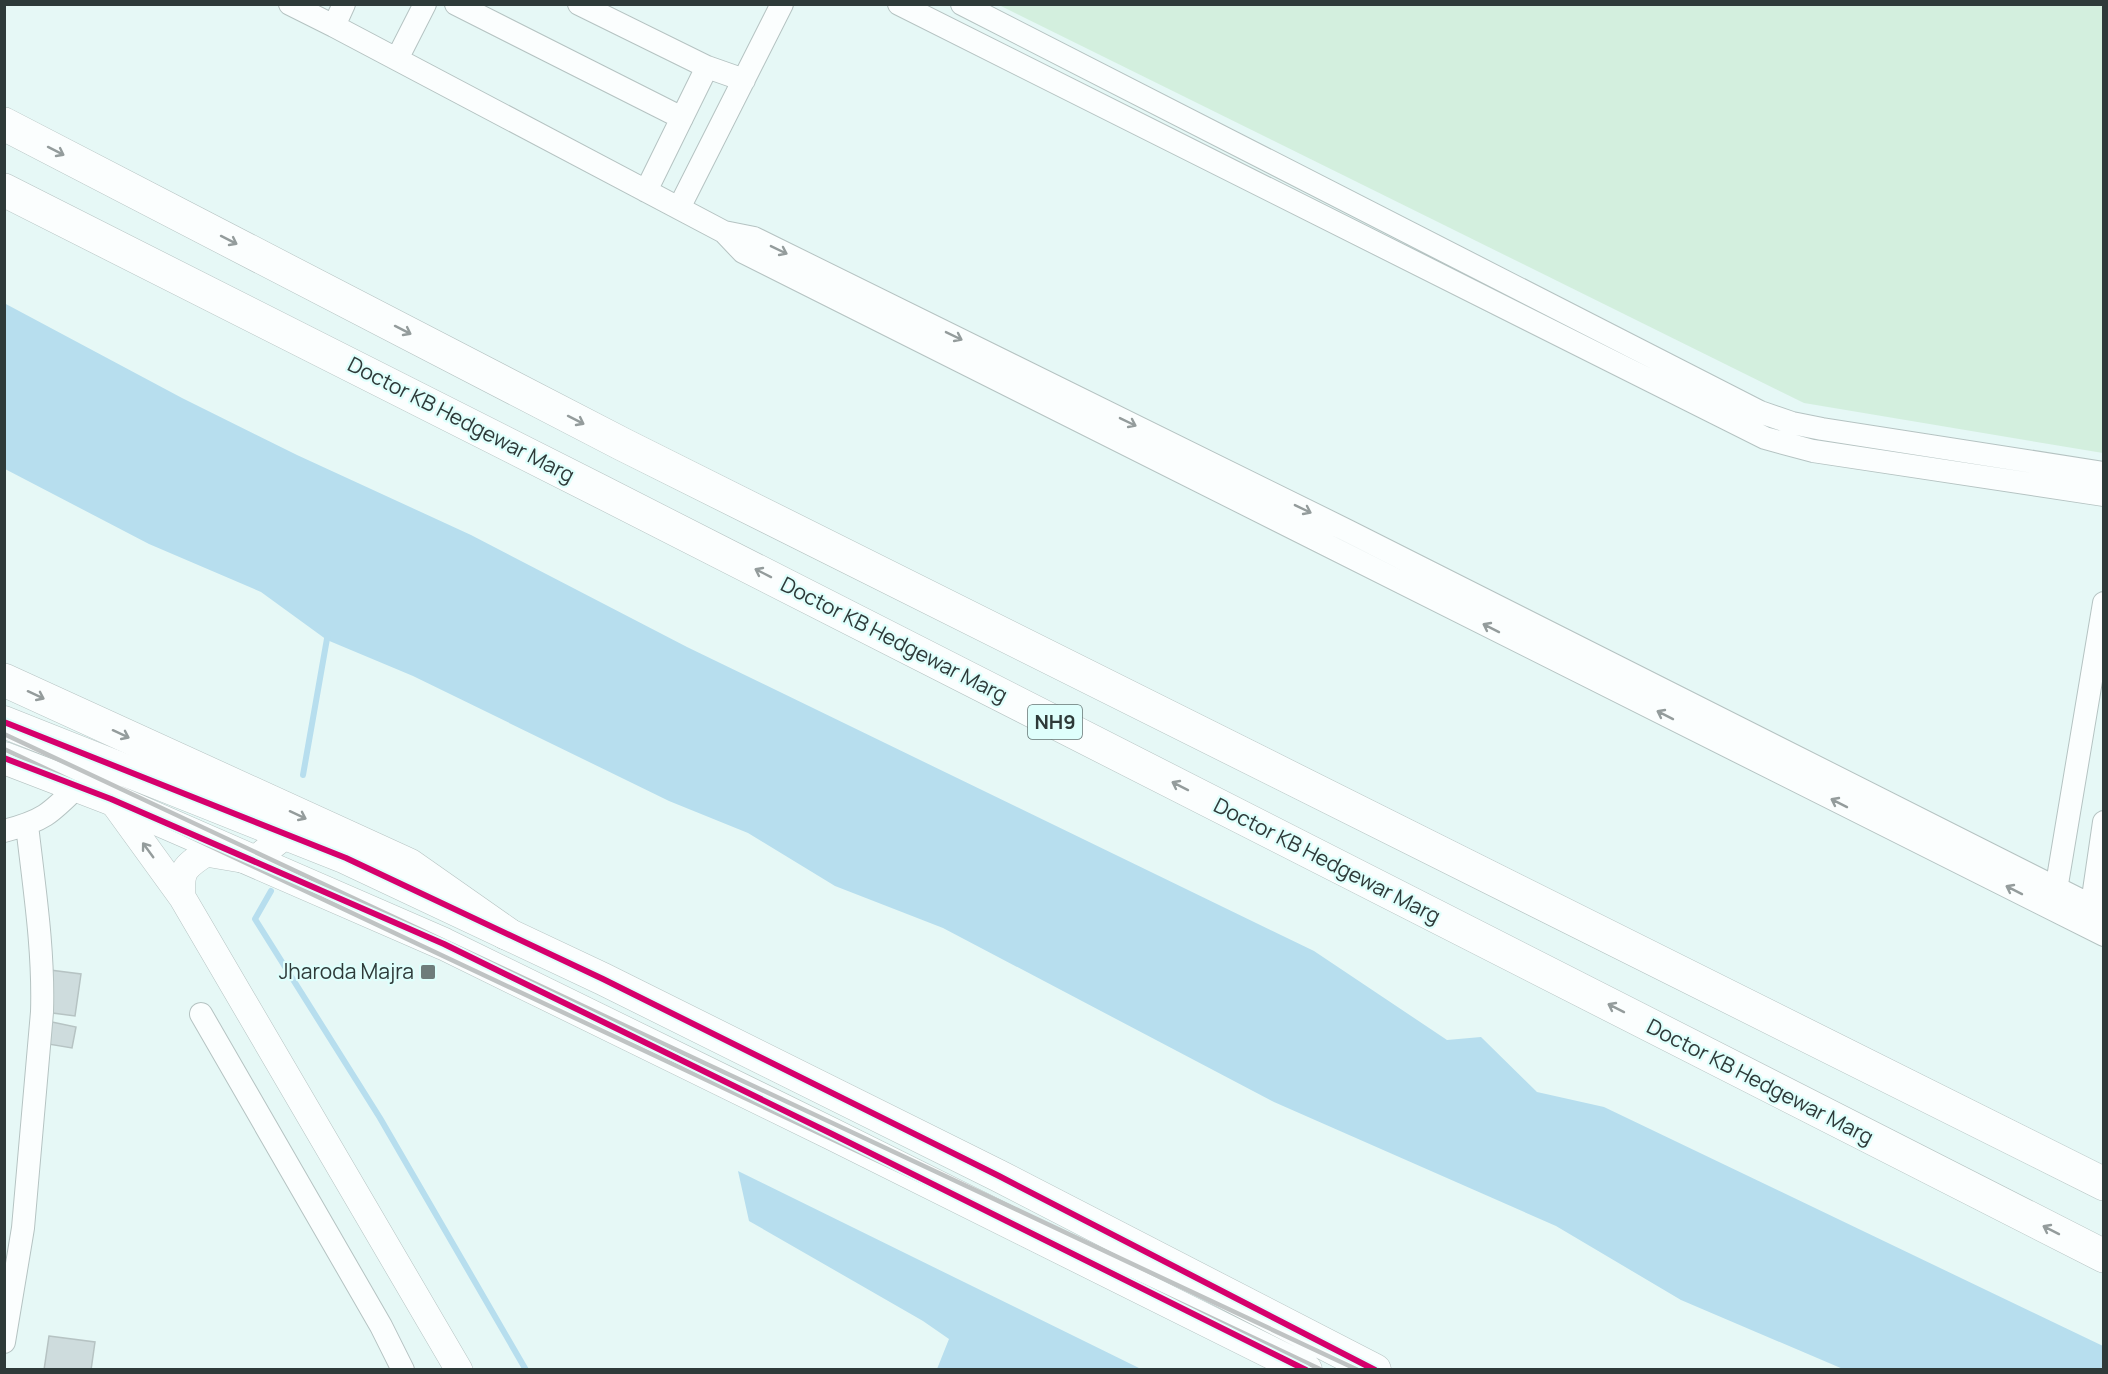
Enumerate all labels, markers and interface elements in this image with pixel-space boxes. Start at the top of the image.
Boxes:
one-way arrow [47,145,65,157]
one-way arrow [220,235,238,247]
one-way arrow [769,244,787,256]
one-way arrow [393,325,411,336]
one-way arrow [944,331,962,342]
street label: Doctor KB Hedgewar Marg [343,350,580,489]
one-way arrow [566,415,584,426]
one-way arrow [1119,417,1137,429]
one-way arrow [1294,503,1312,515]
one-way arrow [754,567,772,579]
street label: Doctor KB Hedgewar Marg [776,570,1013,709]
one-way arrow [1482,622,1500,633]
one-way arrow [27,690,45,701]
road number: NH9 [1028,705,1082,739]
one-way arrow [1656,709,1674,721]
one-way arrow [111,728,129,740]
one-way arrow [1172,780,1189,792]
street label: Doctor KB Hedgewar Marg [1209,791,1446,930]
one-way arrow [1831,796,1849,808]
one-way arrow [289,809,307,821]
one-way arrow [142,842,154,858]
one-way arrow [2005,884,2023,895]
place label: Jharoda Majra [279,957,414,985]
marker: Jharoda Majra [419,963,437,981]
one-way arrow [1607,1002,1625,1013]
street label: Doctor KB Hedgewar Marg [1642,1012,1879,1151]
one-way arrow [2043,1224,2061,1235]

